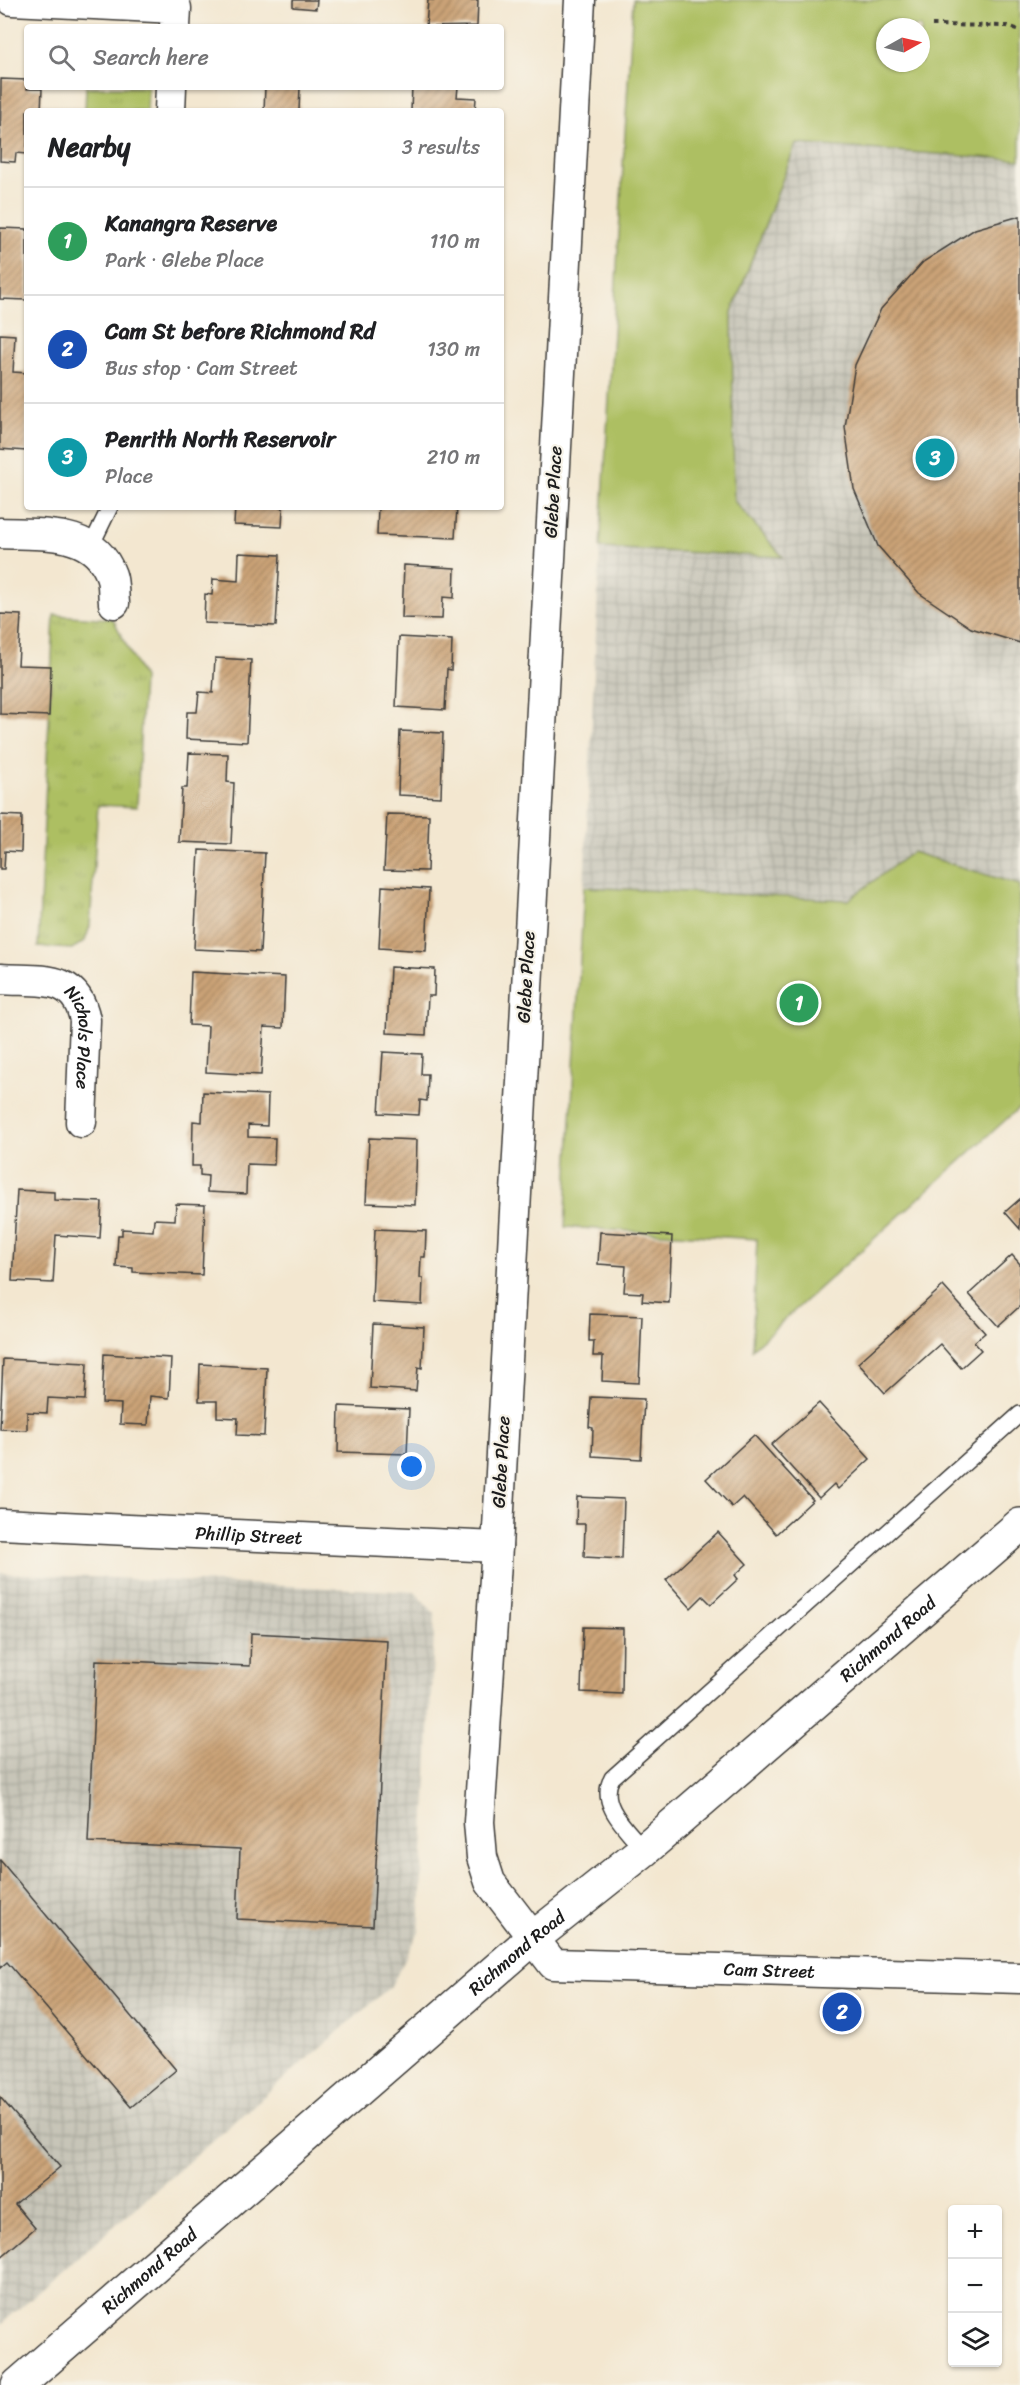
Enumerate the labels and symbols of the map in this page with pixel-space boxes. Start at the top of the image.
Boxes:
north arrow [876,18,930,72]
pin: 3 [916,436,954,480]
street label: Glebe Place [535,445,571,539]
street label: Glebe Place [508,930,544,1024]
street label: Nichols Place [56,977,101,1090]
pin: 1 [780,980,818,1026]
street label: Glebe Place [483,1415,519,1509]
your location [397,1452,426,1481]
street label: Phillip Street [194,1517,303,1554]
street label: Richmond Road [832,1587,945,1690]
street label: Richmond Road [461,1901,574,2004]
street label: Cam Street [723,1953,815,1988]
pin: 2 [822,1990,862,2034]
street label: Richmond Road [94,2219,206,2322]

